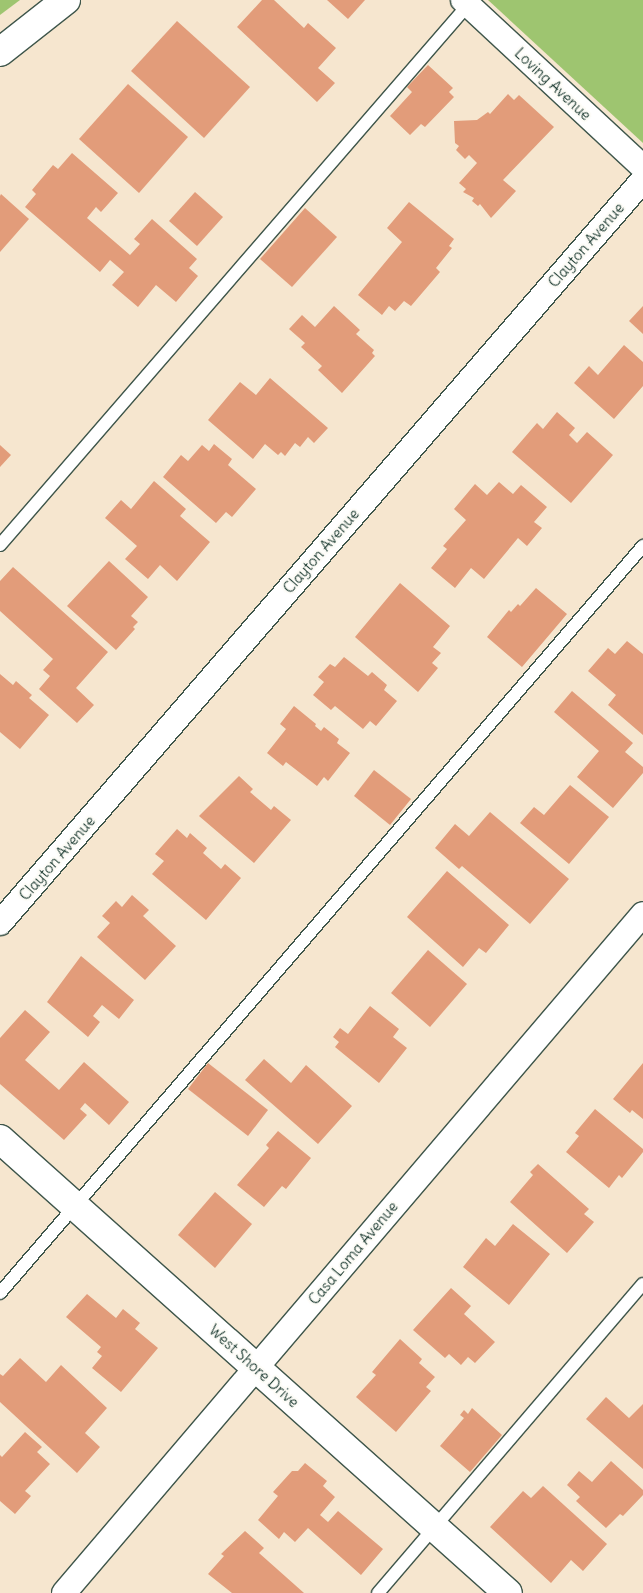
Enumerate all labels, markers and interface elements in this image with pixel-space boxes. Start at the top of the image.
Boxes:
street label: Loving Avenue [511,44,595,124]
street label: Clayton Avenue [544,199,628,291]
street label: Clayton Avenue [279,505,363,597]
street label: Clayton Avenue [15,812,99,904]
street label: Casa Loma Avenue [305,1198,401,1308]
street label: West Shore Drive [205,1321,303,1411]

